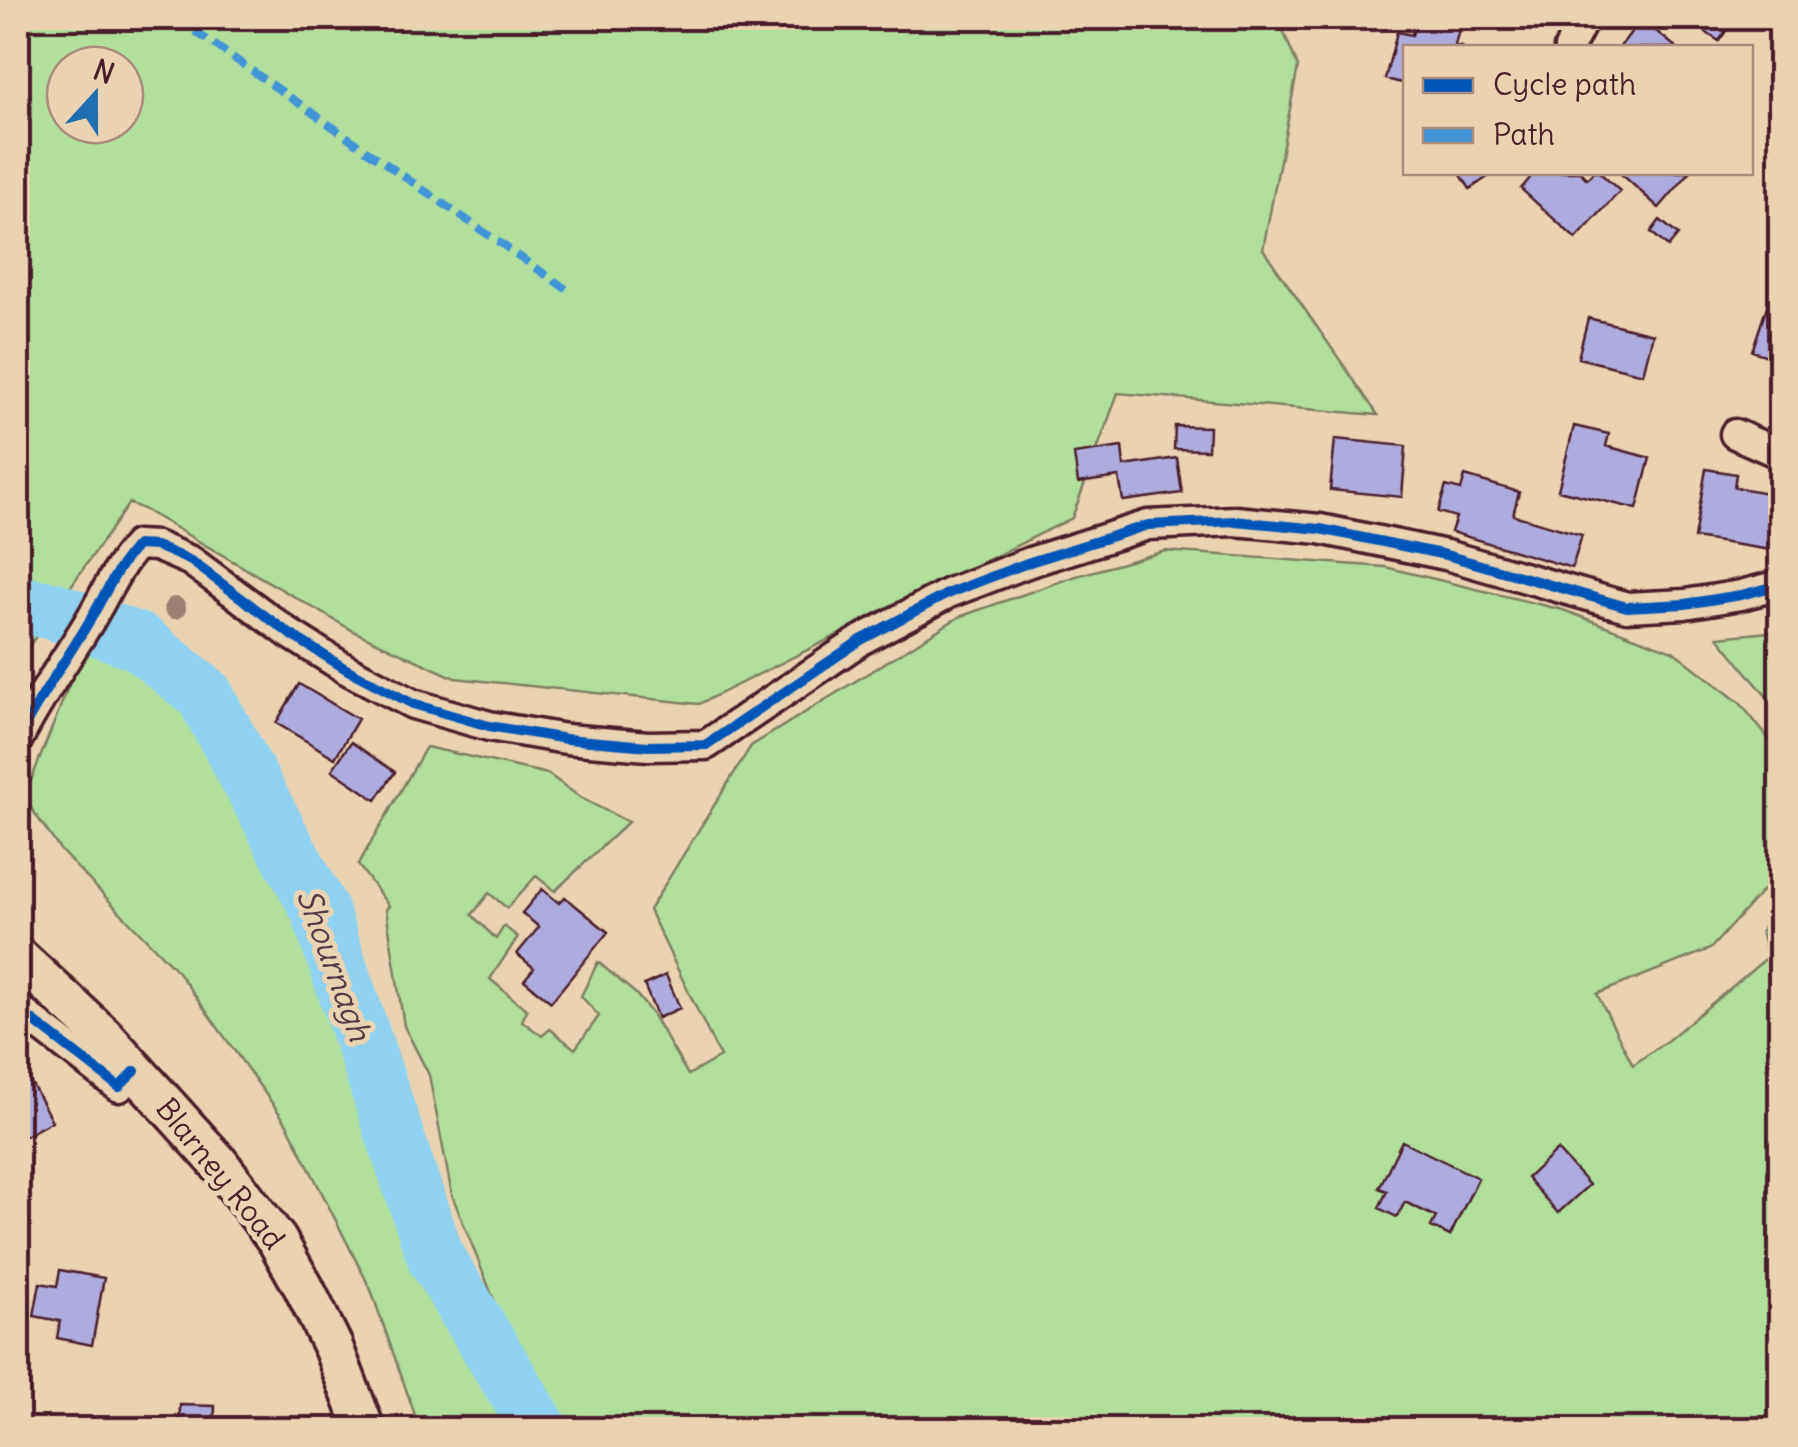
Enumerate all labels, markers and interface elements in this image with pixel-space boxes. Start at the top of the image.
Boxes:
north arrow [45,45,145,145]
legend [1403,45,1753,175]
text: N [88,51,119,92]
text: Cycle path [1493,65,1636,103]
text: Path [1493,115,1555,153]
water label: Shournagh [288,883,381,1047]
street label: Blarney Road [148,1090,293,1257]

